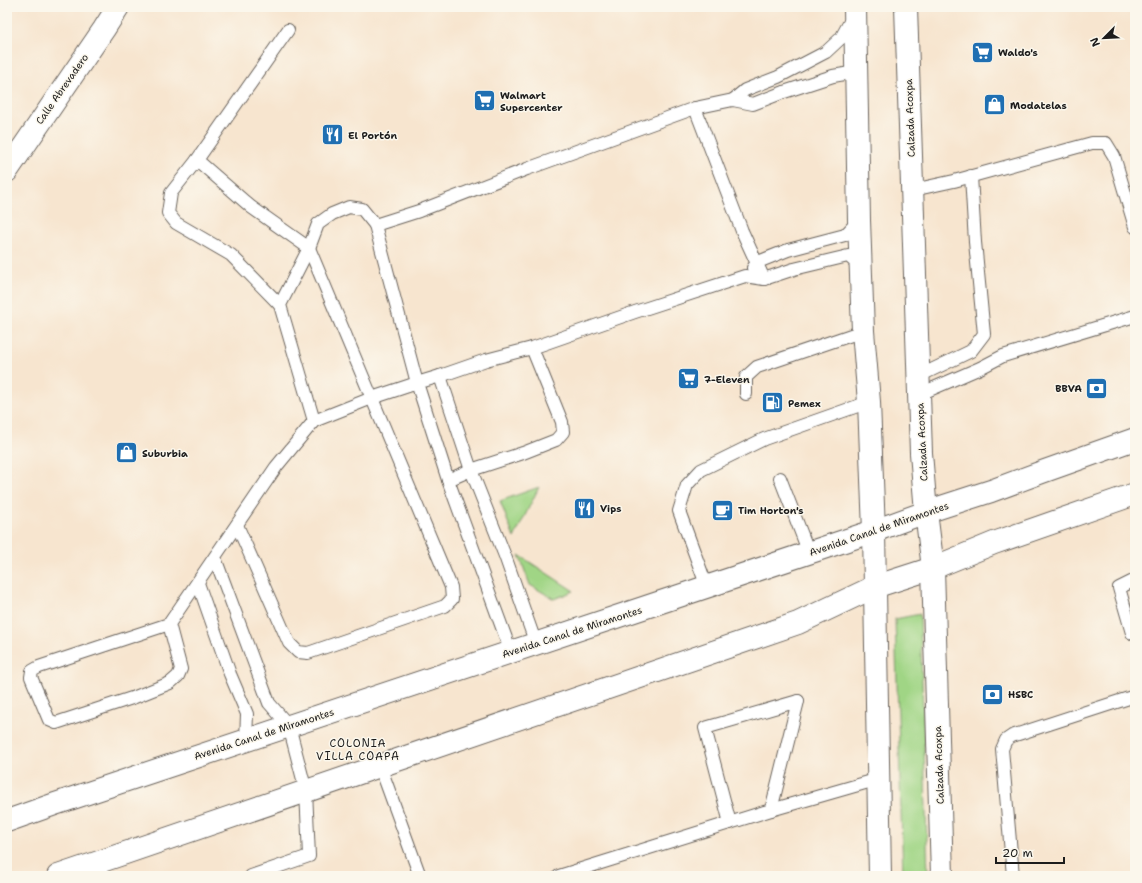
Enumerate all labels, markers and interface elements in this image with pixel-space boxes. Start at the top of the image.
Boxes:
north arrow [1084,18,1124,58]
text: N [1087,35,1104,49]
supermarket icon: Waldo's [969,39,995,65]
place label: Waldo's [998,46,1038,59]
street label: Calle Abrevadero [33,51,91,127]
street label: Calzada Acoxpa [902,78,918,157]
supermarket icon: Walmart Supercenter [472,88,498,114]
place label: Walmart Supercenter [500,89,563,114]
shop icon: Modatelas [981,92,1007,118]
place label: Modatelas [1010,99,1067,112]
restaurant icon: El Portón [320,122,346,148]
place label: El Portón [348,129,397,142]
supermarket icon: 7-Eleven [676,366,702,392]
place label: 7-Eleven [704,373,750,386]
bank icon: BBVA [1084,375,1110,401]
place label: BBVA [1055,382,1082,395]
fuel station icon: Pemex [760,390,786,416]
place label: Pemex [788,397,821,410]
street label: Calzada Acoxpa [913,402,931,481]
shop icon: Suburbia [114,440,140,466]
place label: Suburbia [142,447,188,460]
restaurant icon: Vips [571,495,597,521]
cafe icon: Tim Horton's [710,497,736,523]
street label: Avenida Canal de Miramontes [808,499,950,559]
place label: Vips [600,502,622,515]
place label: Tim Horton's [738,504,803,517]
street label: Avenida Canal de Miramontes [500,603,644,661]
bank icon: HSBC [979,681,1005,707]
place label: HSBC [1008,688,1033,701]
street label: Avenida Canal de Miramontes [192,705,336,763]
street label: Calzada Acoxpa [931,725,947,804]
district label: COLONIA VILLA COAPA [316,736,400,764]
scale bar [996,839,1064,865]
text: 20 m [1002,845,1033,861]

